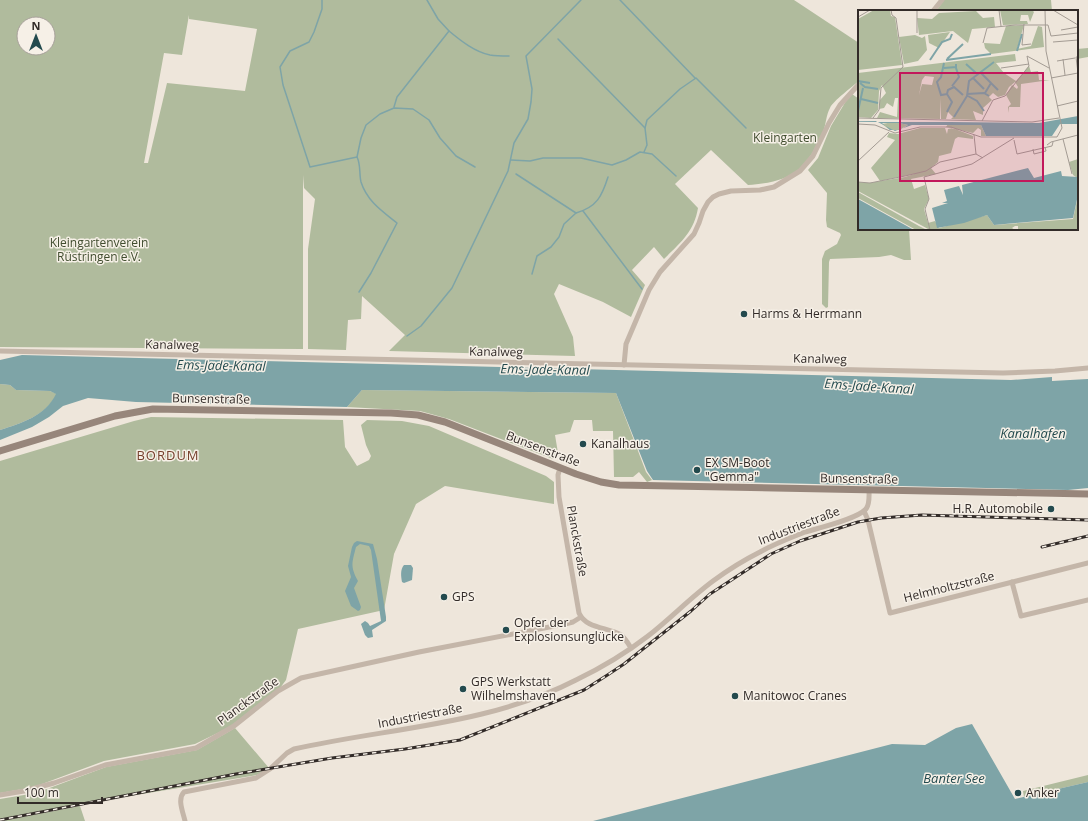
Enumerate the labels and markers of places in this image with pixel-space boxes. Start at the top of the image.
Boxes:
place label: Harms & Herrmann [752,305,862,322]
marker: Harms & Herrmann [739,309,749,319]
place label: Kanalhaus [591,435,649,452]
marker: Kanalhaus [578,439,588,449]
place label: EX SM-Boot "Gemma" [705,454,769,485]
marker: EX SM-Boot "Gemma" [692,465,702,475]
place label: H.R. Automobile [952,500,1043,517]
marker: H.R. Automobile [1046,504,1056,514]
place label: GPS [452,588,475,605]
marker: GPS [439,592,449,602]
place label: Opfer der Explosionsunglücke [514,614,624,645]
marker: Opfer der Explosionsunglücke [501,625,511,635]
place label: GPS Werkstatt Wilhelmshaven [471,673,556,704]
marker: GPS Werkstatt Wilhelmshaven [458,684,468,694]
place label: Manitowoc Cranes [743,687,847,704]
marker: Manitowoc Cranes [730,691,740,701]
place label: Anker [1026,784,1059,801]
marker: Anker [1013,788,1023,798]

